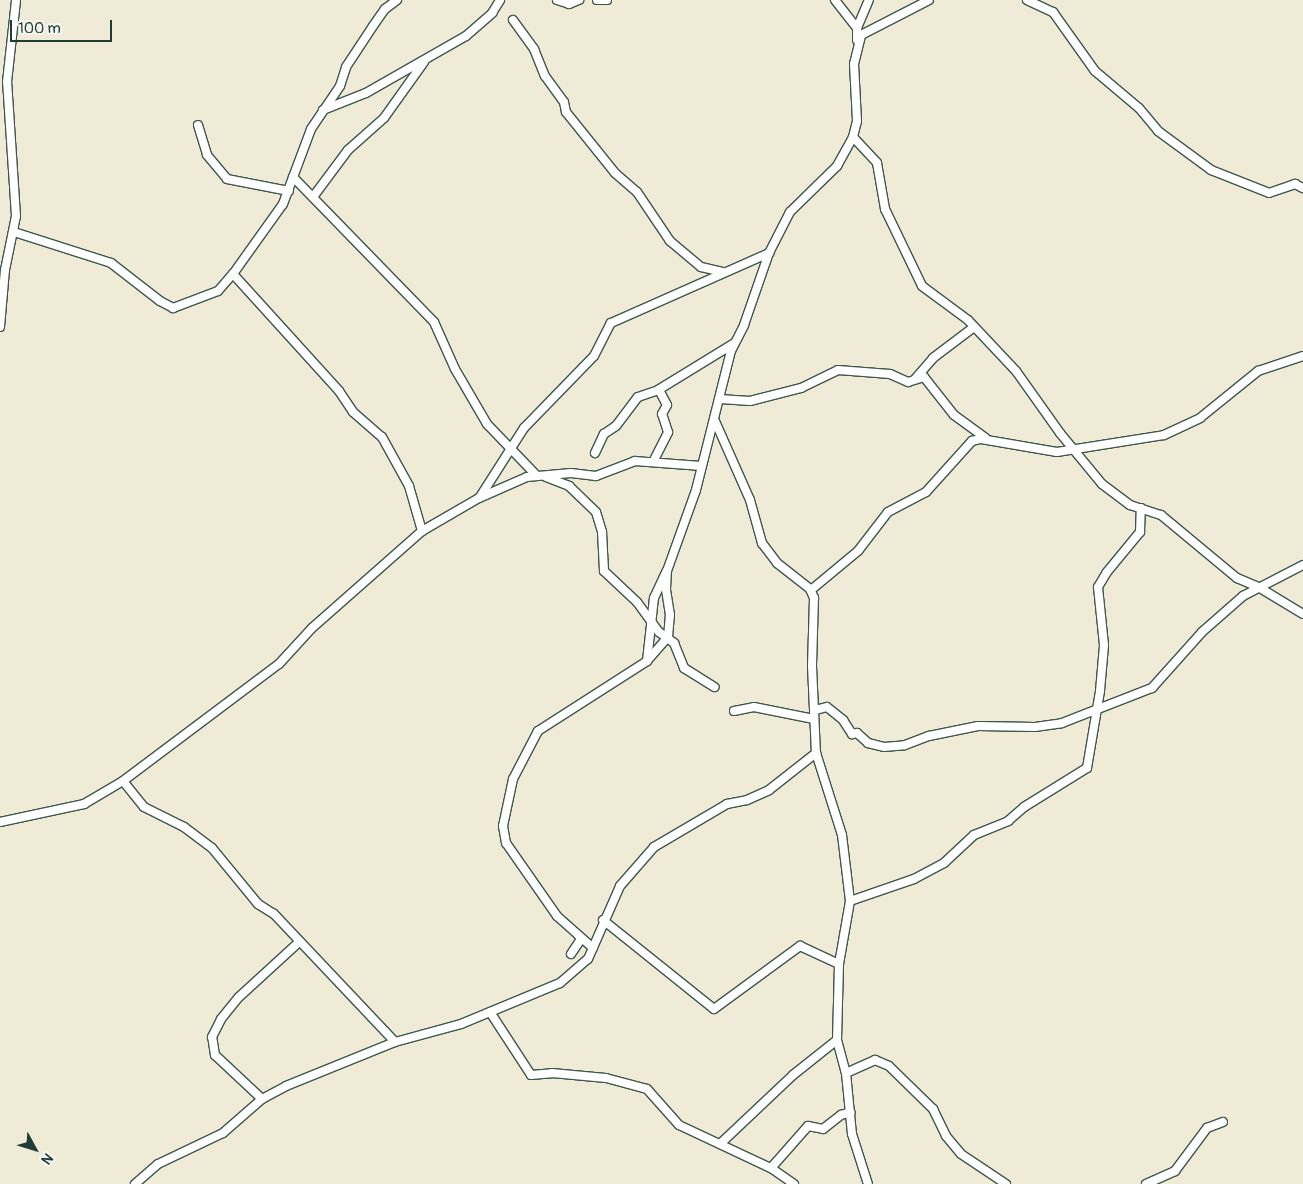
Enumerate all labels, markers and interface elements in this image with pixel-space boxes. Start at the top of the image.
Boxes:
scale bar [12,10,115,42]
text: 100 m [18,19,61,38]
north arrow [10,1124,60,1174]
text: N [37,1150,57,1168]

